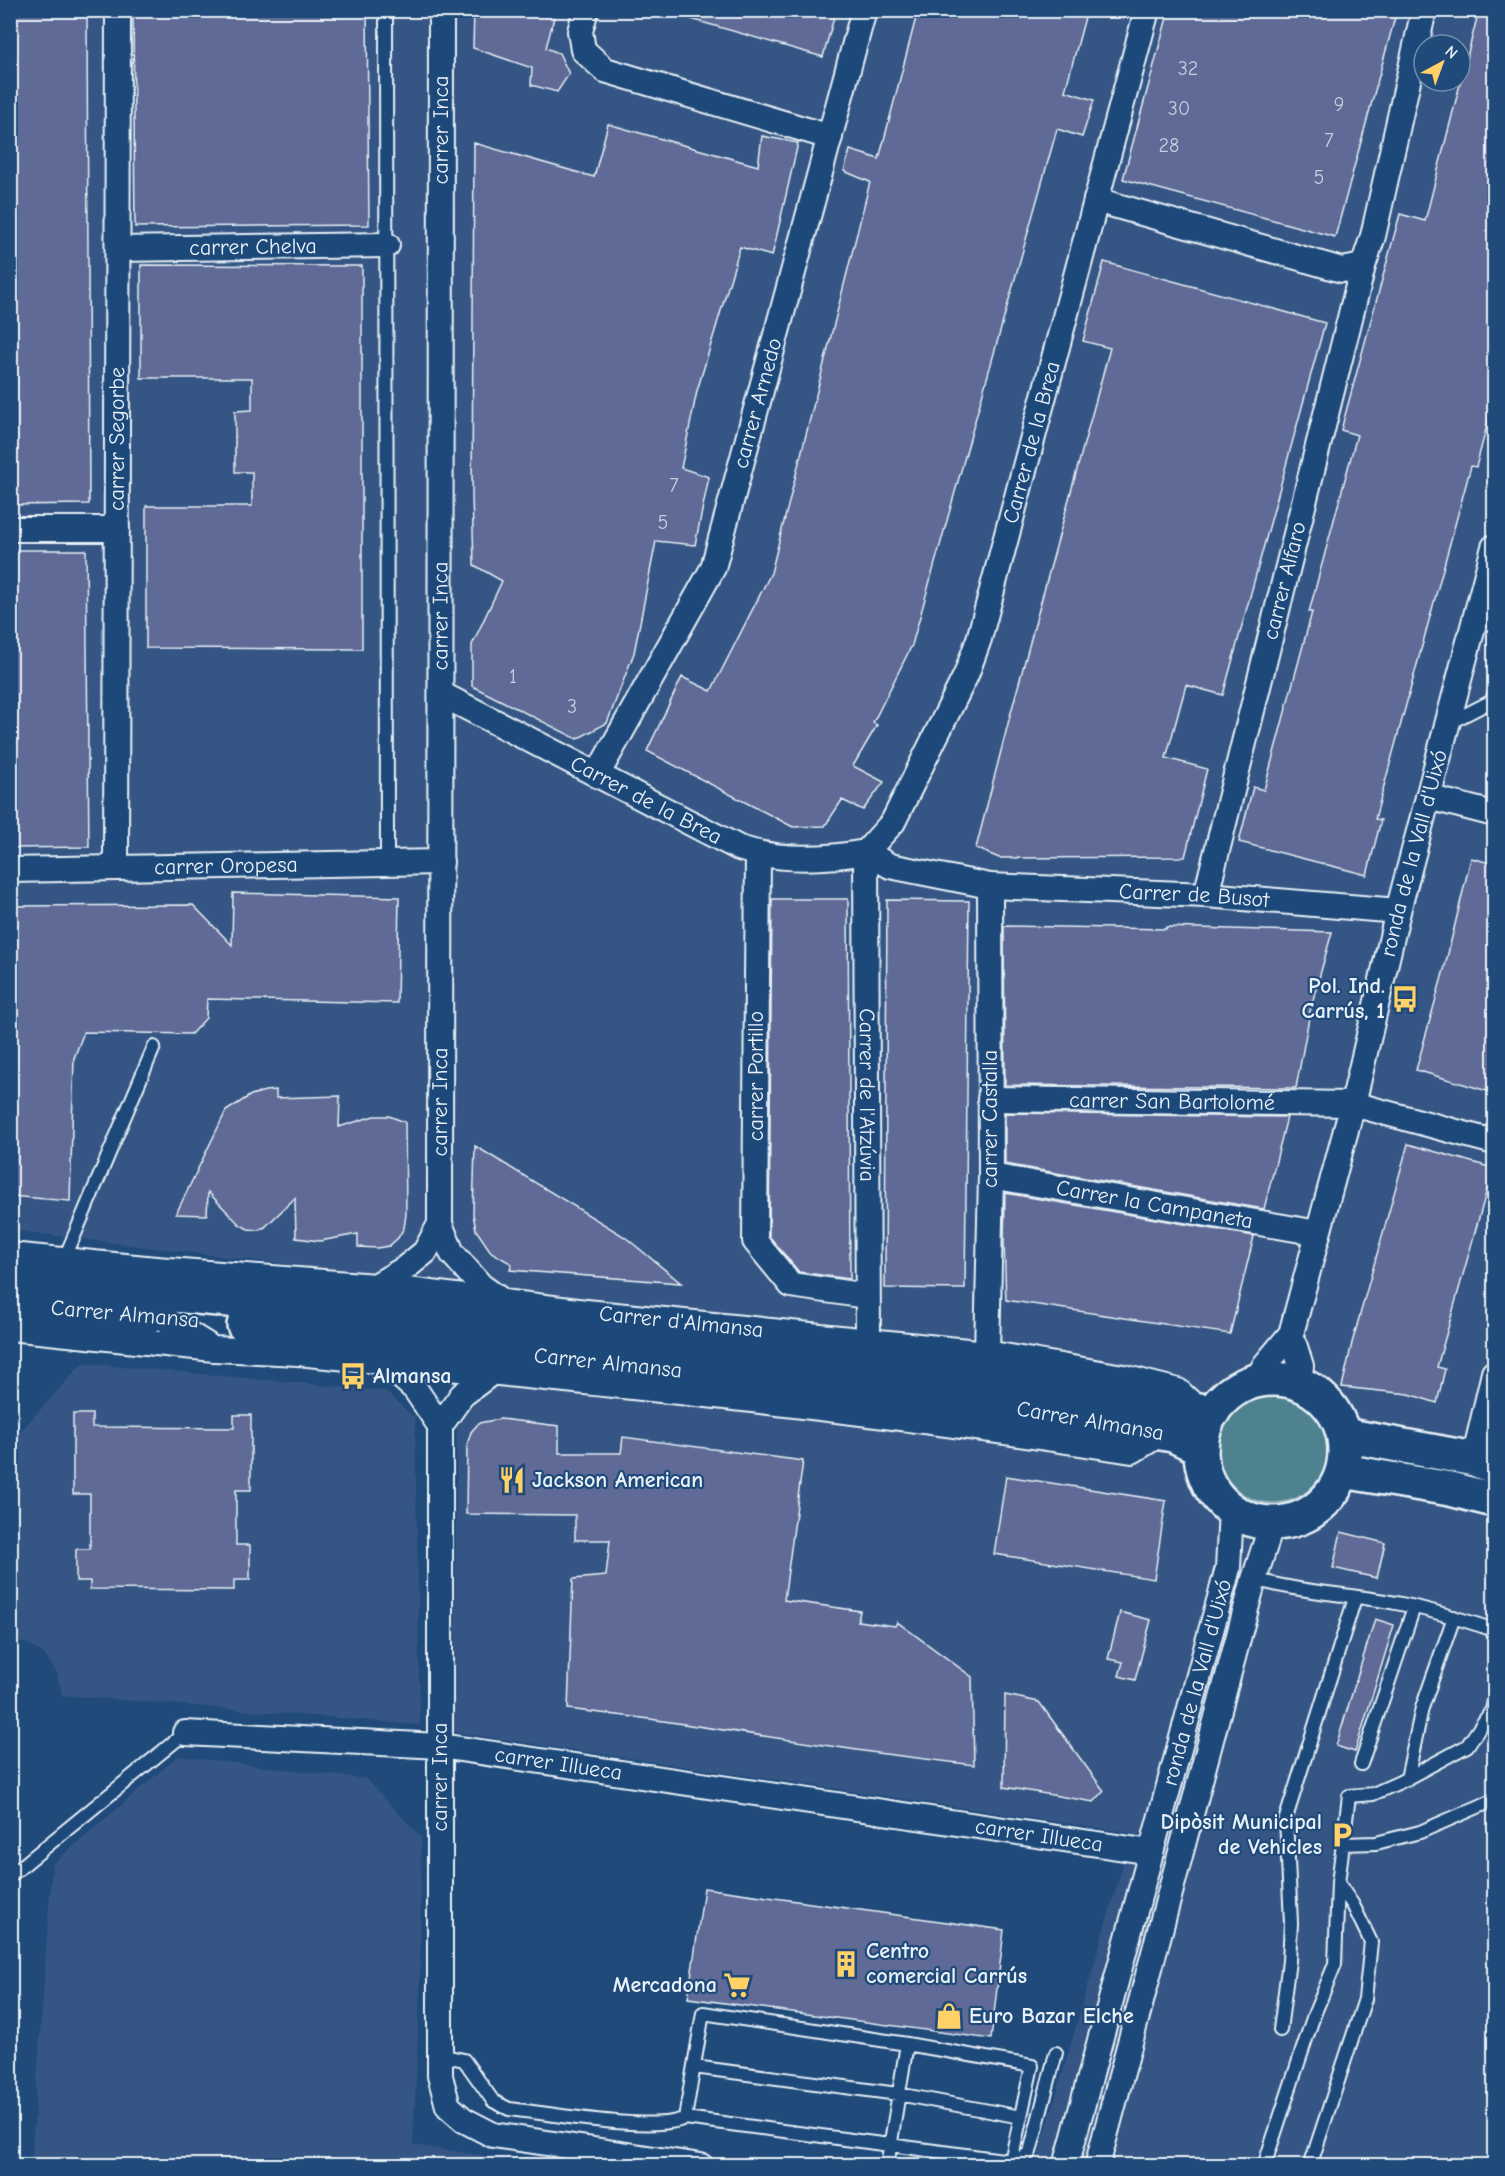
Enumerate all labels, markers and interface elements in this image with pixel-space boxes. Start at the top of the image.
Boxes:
north arrow [1412,33,1472,93]
text: N [1441,42,1461,63]
house number: 32 [1178,57,1198,80]
street label: carrer Inca [428,76,454,184]
house number: 9 [1334,93,1344,116]
house number: 30 [1168,97,1190,120]
house number: 7 [1324,129,1334,152]
house number: 28 [1159,134,1179,157]
house number: 5 [1314,166,1324,189]
street label: carrer Chelva [189,233,317,261]
street label: carrer Arnedo [728,335,788,471]
street label: Carrer de la Brea [997,358,1066,526]
street label: carrer Segorbe [104,367,130,511]
house number: 7 [669,474,679,497]
house number: 5 [658,511,668,534]
street label: carrer Alfaro [1257,519,1312,642]
street label: carrer Inca [427,562,454,670]
house number: 1 [509,665,517,688]
house number: 3 [567,695,577,718]
street label: ronda de la Vall d'Uixó [1375,747,1453,959]
street label: Carrer de la Brea [566,750,726,850]
street label: carrer Oropesa [154,852,298,880]
street label: Carrer de Busot [1118,878,1271,913]
place label: Pol. Ind. Carrús, 1 [1301,973,1385,1024]
bus stop icon: Pol. Ind. Carrús, 1 [1390,984,1420,1014]
street label: Carrer de l'Atzúvia [854,1008,880,1182]
street label: carrer Portillo [743,1011,769,1141]
street label: carrer Inca [427,1048,453,1156]
street label: carrer Castalla [977,1050,1003,1188]
street label: carrer San Bartolomé [1069,1087,1275,1116]
street label: Carrer la Campaneta [1054,1175,1255,1234]
street label: Carrer Almansa [50,1295,200,1333]
street label: Carrer d'Almansa [598,1300,765,1343]
street label: Carrer Almansa [533,1342,683,1384]
bus stop icon: Almansa [338,1361,368,1391]
place label: Almansa [373,1363,452,1389]
street label: Carrer Almansa [1015,1396,1166,1446]
restaurant icon: Jackson American [497,1465,527,1495]
place label: Jackson American [532,1467,703,1493]
street label: ronda de la Vall d'Uixó [1157,1576,1237,1789]
street label: carrer Inca [427,1723,453,1831]
street label: carrer Illueca [493,1741,624,1786]
place label: Dipòsit Municipal de Vehicles [1160,1809,1322,1860]
street label: carrer Illueca [973,1813,1105,1858]
parking icon: Dipòsit Municipal de Vehicles [1327,1820,1357,1850]
place label: Centro comercial Carrús [866,1938,1027,1989]
building icon: Centro comercial Carrús [831,1949,861,1979]
supermarket icon: Mercadona [722,1970,752,2000]
place label: Mercadona [613,1972,717,1998]
shop icon: Euro Bazar Elche [934,2001,964,2031]
place label: Euro Bazar Elche [969,2003,1134,2029]

